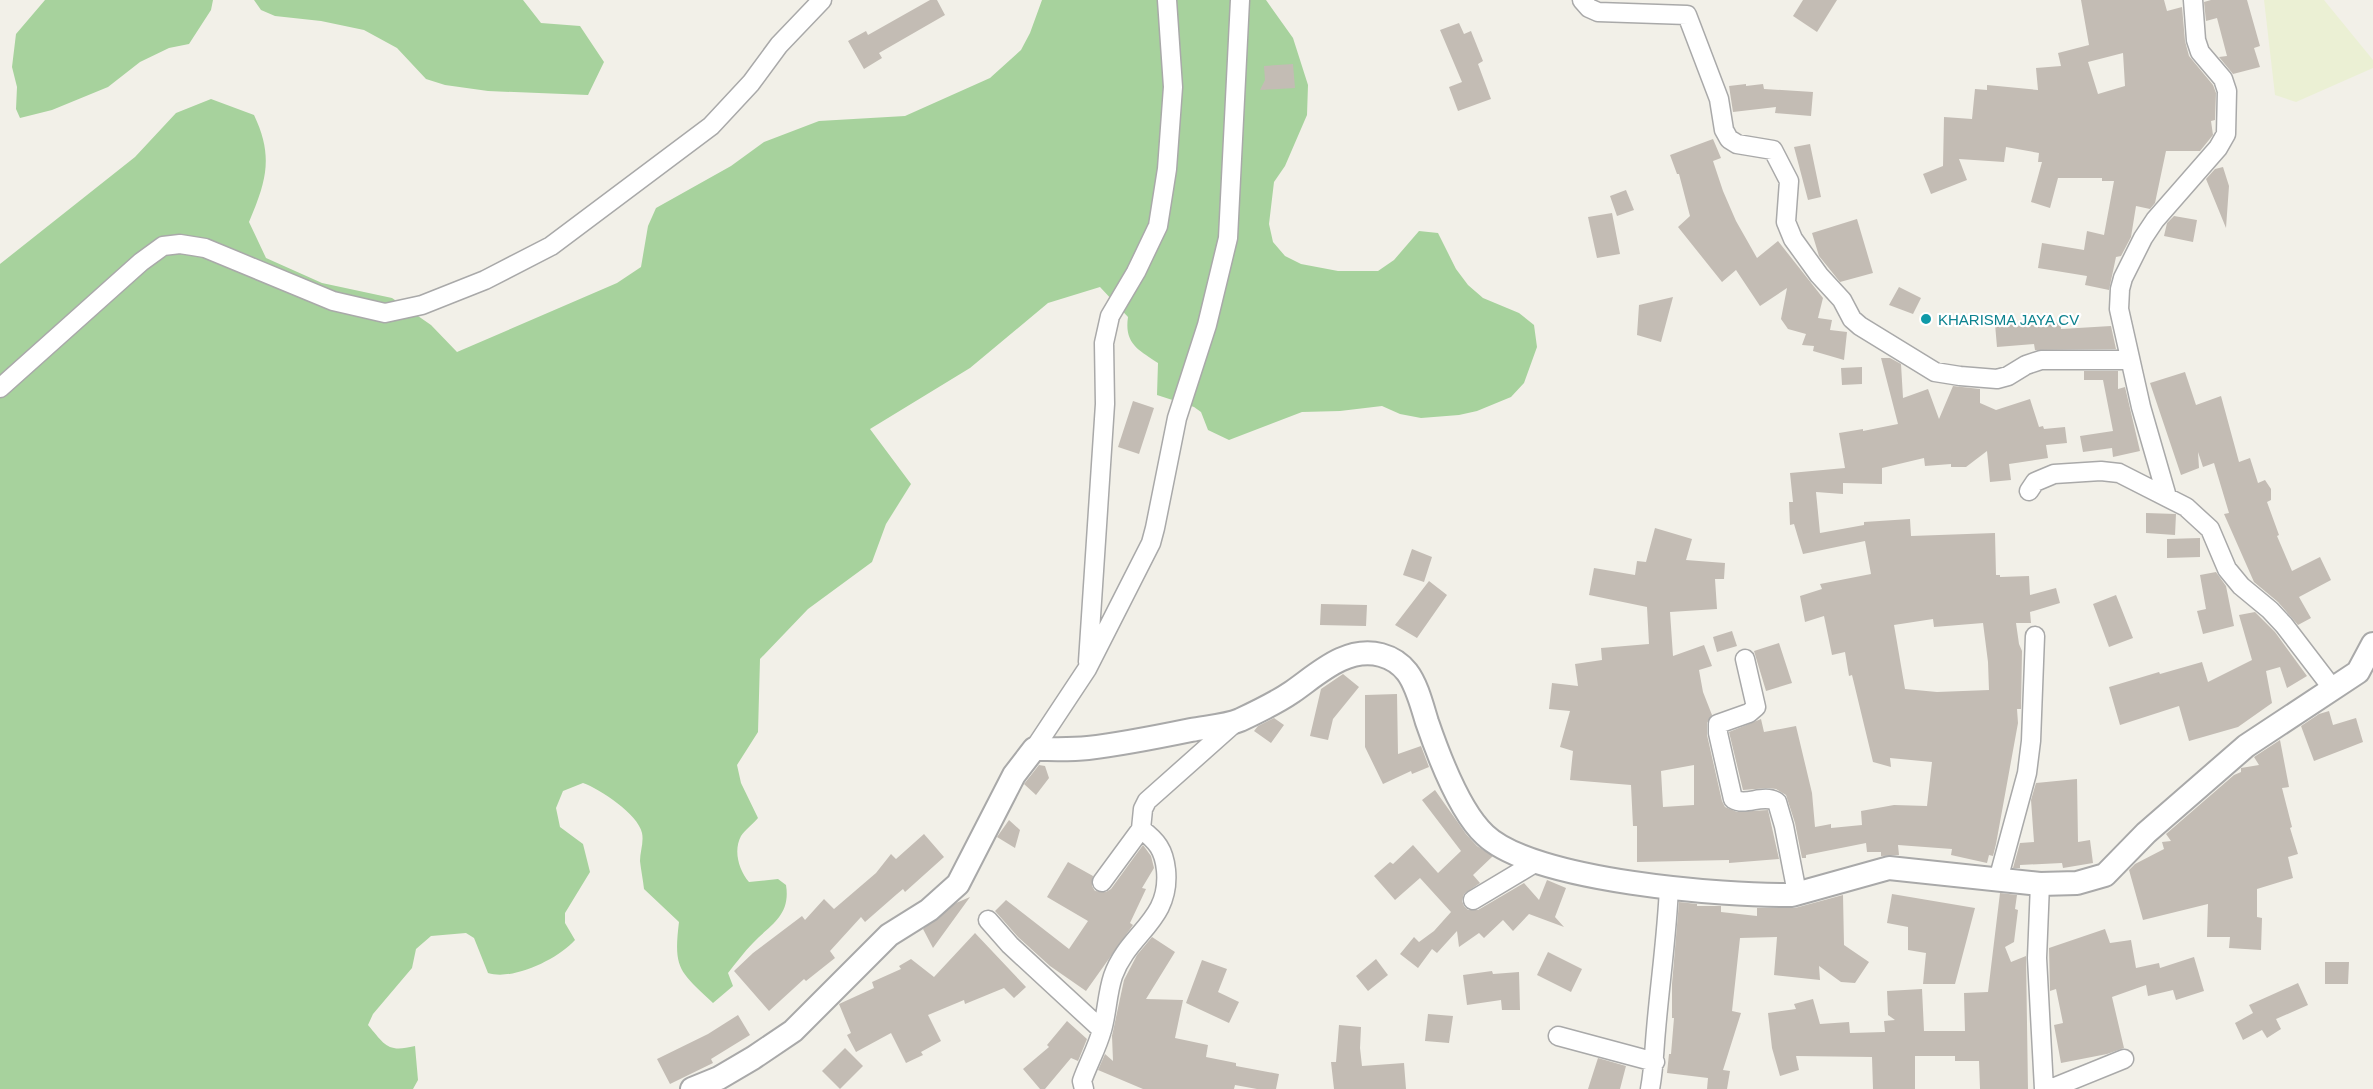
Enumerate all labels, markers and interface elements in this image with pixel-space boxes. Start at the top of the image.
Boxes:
place label: KHARISMA JAYA CV [1938,311,2079,328]
marker: KHARISMA JAYA CV [1919,312,1933,326]

